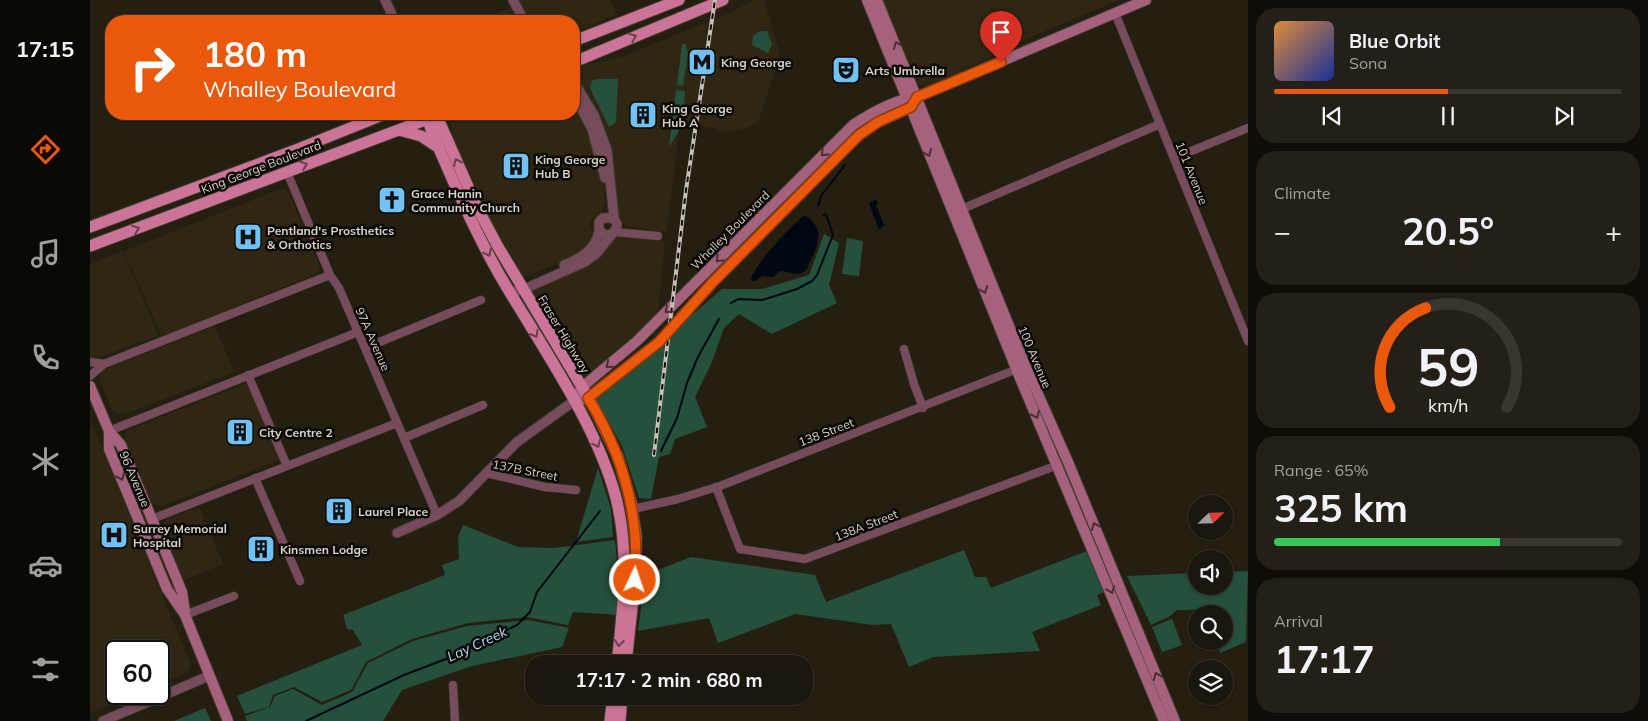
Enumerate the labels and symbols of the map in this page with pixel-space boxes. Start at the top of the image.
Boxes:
pin [980,11,1022,62]
one-way arrow [628,33,636,43]
one-way arrow [892,41,903,50]
metro station icon: King George [687,47,717,77]
place label: King George [721,55,792,70]
theatre icon: Arts Umbrella [831,55,861,85]
place label: Arts Umbrella [865,63,945,78]
building icon: King George Hub A [628,100,658,130]
place label: King George Hub A [662,101,733,130]
street label: King George Boulevard [199,137,323,197]
street label: 101 Avenue [1173,139,1211,207]
one-way arrow [821,147,830,156]
one-way arrow [922,148,933,157]
building icon: King George Hub B [501,151,531,181]
place label: King George Hub B [535,152,606,181]
one-way arrow [453,158,464,167]
one-way arrow [299,161,308,172]
church icon: Grace Hanin Community Church [377,185,407,215]
place label: Grace Hanin Community Church [411,186,520,215]
street label: Whalley Boulevard [687,187,773,273]
hospital icon: Pentland's Prosthetics & Orthotics [233,222,263,252]
place label: Pentland's Prosthetics & Orthotics [267,223,394,252]
one-way arrow [131,225,139,235]
one-way arrow [482,248,492,257]
one-way arrow [716,253,725,262]
one-way arrow [977,285,988,294]
street label: Fraser Highway [535,292,593,376]
one-way arrow [665,304,674,313]
street label: 97A Avenue [352,305,394,373]
street label: 100 Avenue [1015,323,1055,391]
one-way arrow [528,329,538,338]
one-way arrow [606,359,615,368]
one-way arrow [1029,410,1040,419]
street label: 138 Street [796,415,856,449]
building icon: City Centre 2 [225,417,255,447]
place label: City Centre 2 [259,425,333,440]
one-way arrow [591,439,601,448]
street label: 96 Avenue [117,449,153,509]
street label: 137B Street [491,456,559,484]
one-way arrow [115,472,125,481]
north arrow [1188,495,1232,540]
building icon: Laurel Place [324,496,354,526]
place label: Laurel Place [358,504,428,519]
street label: 138A Street [832,506,900,544]
hospital icon: Surrey Memorial Hospital [99,520,129,550]
place label: Surrey Memorial Hospital [133,521,227,550]
one-way arrow [1090,522,1101,531]
building icon: Kinsmen Lodge [246,534,276,564]
place label: Kinsmen Lodge [280,542,368,557]
position arrow [608,553,660,605]
one-way arrow [1105,585,1115,594]
water label: Lay Creek [444,622,511,666]
one-way arrow [615,638,625,647]
speed limit sign: 60 [105,640,170,705]
one-way arrow [1153,672,1163,681]

